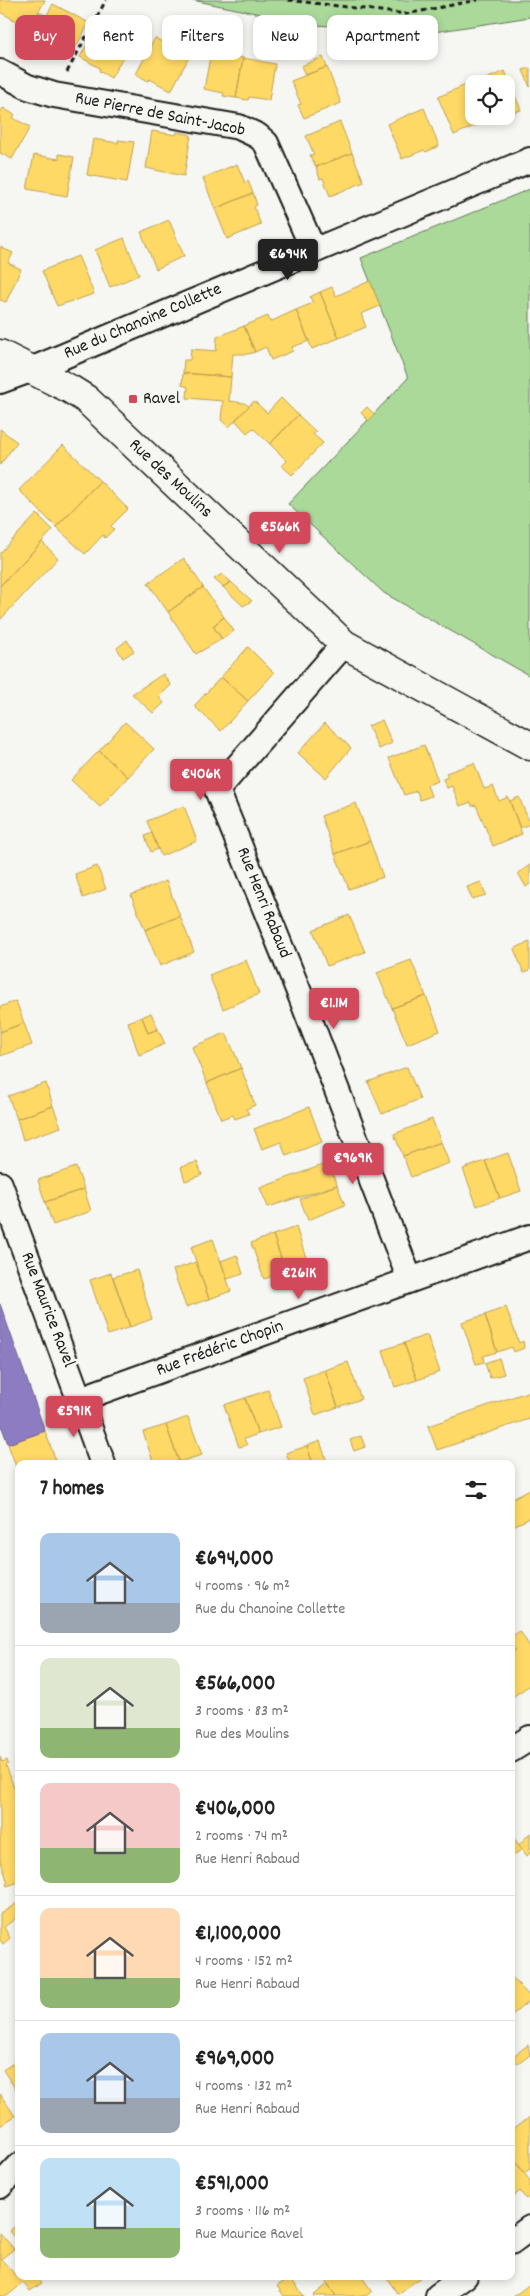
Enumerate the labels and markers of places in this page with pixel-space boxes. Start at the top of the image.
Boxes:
pin: €694K [253,238,323,281]
place label: Ravel [143,387,181,412]
marker: Ravel [127,393,139,405]
pin: €566K [245,512,315,554]
pin: €406K [166,758,236,801]
pin: €1.1M [299,988,369,1030]
pin: €969K [318,1142,388,1185]
pin: €261K [264,1258,334,1300]
pin: €591K [39,1396,109,1438]

